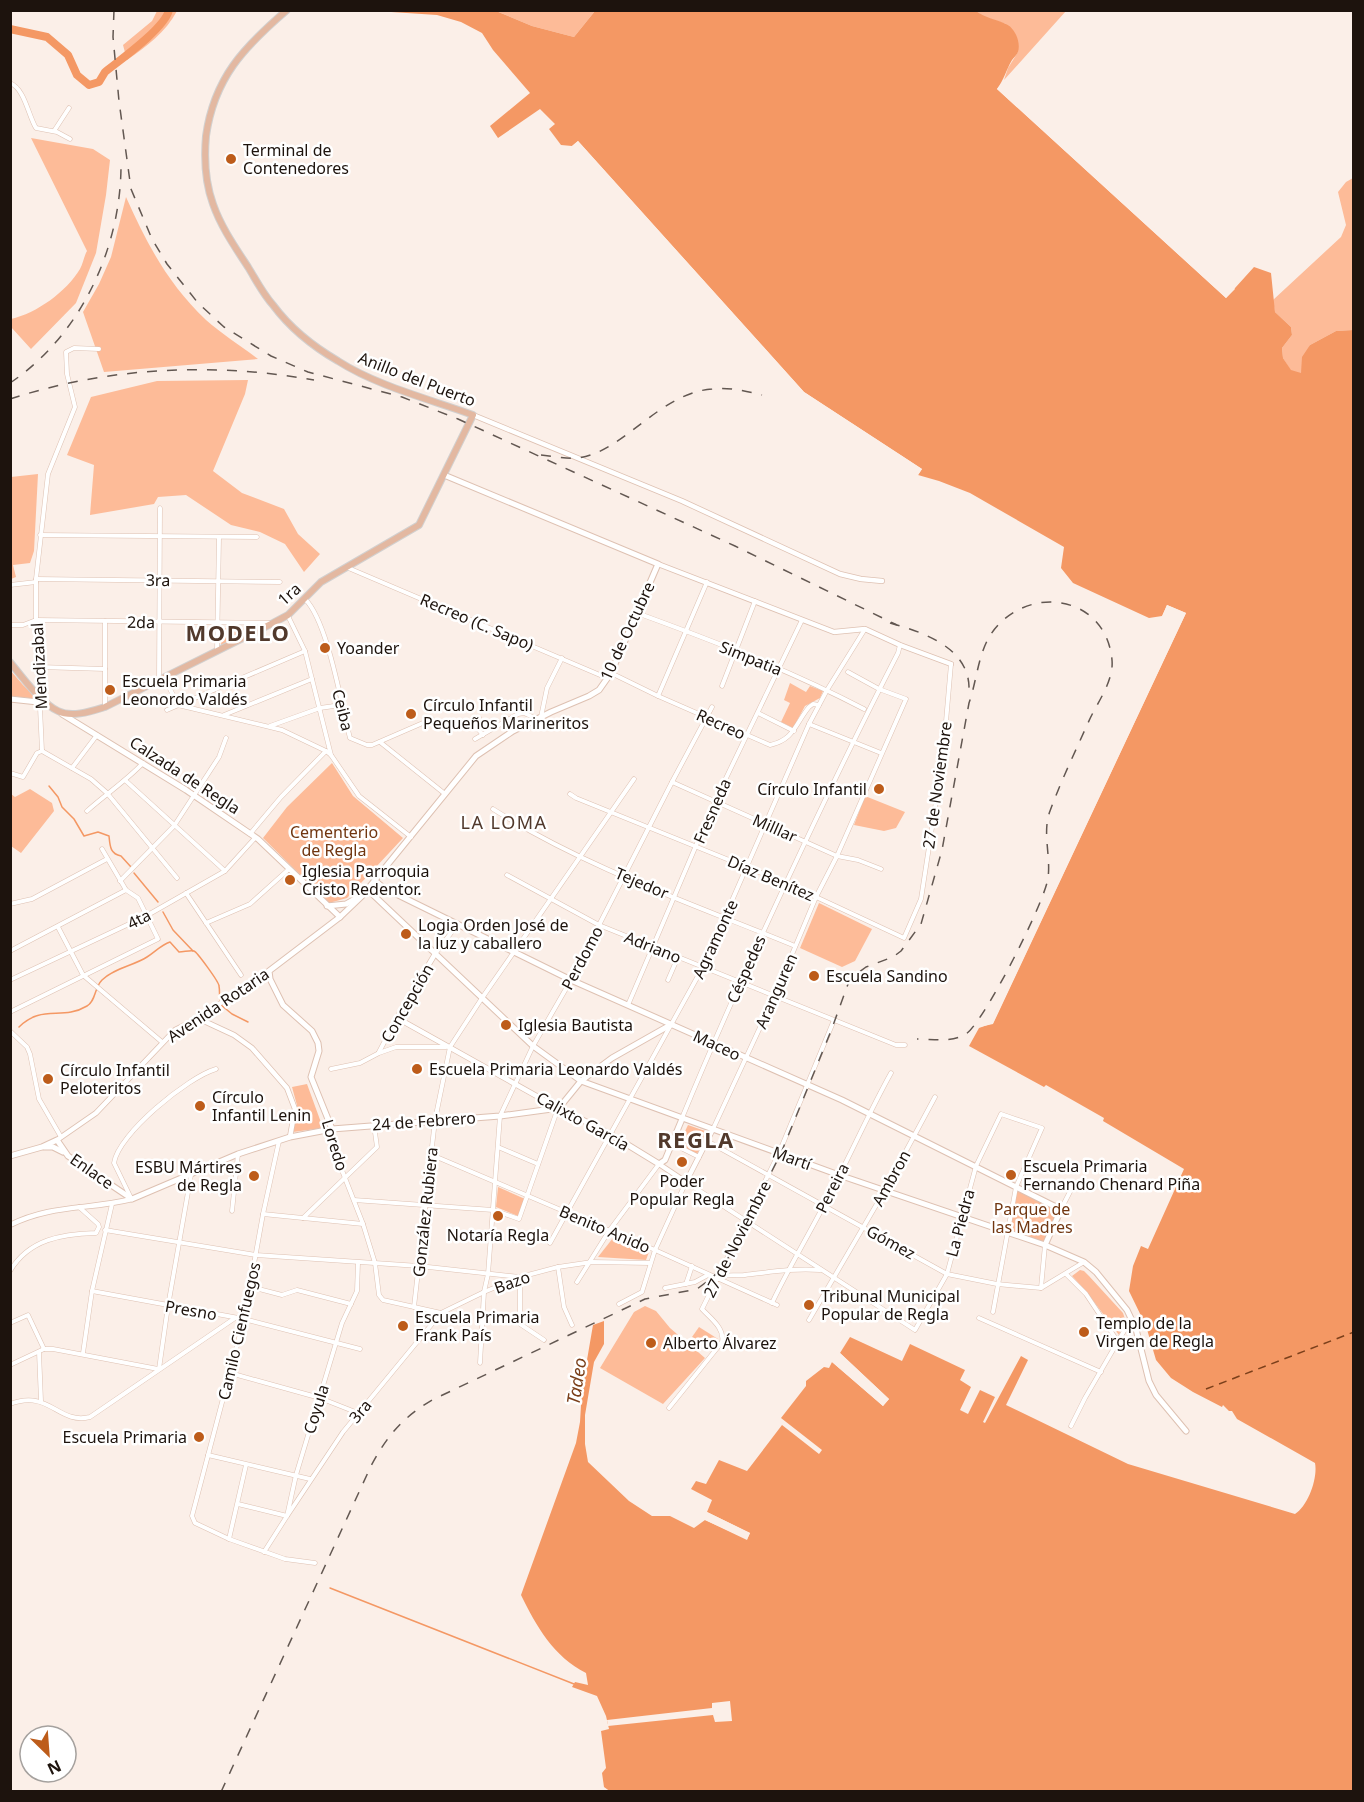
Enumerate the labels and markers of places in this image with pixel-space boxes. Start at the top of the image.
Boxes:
place label: Terminal de Contenedores [243,139,349,179]
marker: Terminal de Contenedores [224,152,238,166]
place label: Yoander [337,637,400,659]
marker: Yoander [318,641,332,655]
place label: Escuela Primaria Leonordo Valdés [122,670,248,710]
marker: Escuela Primaria Leonordo Valdés [103,683,117,697]
place label: Círculo Infantil Pequeños Marineritos [423,694,589,734]
marker: Círculo Infantil Pequeños Marineritos [404,707,418,721]
place label: Círculo Infantil [757,778,867,800]
marker: Círculo Infantil [872,782,886,796]
place label: Iglesia Parroquia Cristo Redentor. [302,860,429,900]
marker: Iglesia Parroquia Cristo Redentor. [283,873,297,887]
place label: Logia Orden José de la luz y caballero [418,914,569,954]
marker: Logia Orden José de la luz y caballero [399,927,413,941]
place label: Escuela Sandino [826,965,948,987]
marker: Escuela Sandino [807,969,821,983]
place label: Iglesia Bautista [518,1014,633,1036]
marker: Iglesia Bautista [499,1018,513,1032]
place label: Escuela Primaria Leonardo Valdés [429,1058,682,1080]
place label: Círculo Infantil Peloteritos [60,1059,170,1099]
marker: Escuela Primaria Leonardo Valdés [410,1062,424,1076]
marker: Círculo Infantil Peloteritos [41,1072,55,1086]
place label: Círculo Infantil Lenin [212,1086,311,1126]
marker: Círculo Infantil Lenin [193,1099,207,1113]
marker: Poder Popular Regla [675,1155,689,1169]
place label: Escuela Primaria Fernando Chenard Piña [1023,1155,1200,1195]
place label: ESBU Mártires de Regla [135,1156,242,1196]
marker: Escuela Primaria Fernando Chenard Piña [1004,1168,1018,1182]
marker: ESBU Mártires de Regla [247,1169,261,1183]
place label: Poder Popular Regla [630,1170,734,1210]
marker: Notaría Regla [491,1209,505,1223]
place label: Notaría Regla [447,1224,549,1246]
place label: Tribunal Municipal Popular de Regla [821,1285,960,1325]
marker: Tribunal Municipal Popular de Regla [802,1298,816,1312]
place label: Escuela Primaria Frank País [415,1306,539,1346]
place label: Templo de la Virgen de Regla [1096,1312,1214,1352]
marker: Escuela Primaria Frank País [396,1319,410,1333]
marker: Templo de la Virgen de Regla [1077,1325,1091,1339]
place label: Alberto Álvarez [663,1332,777,1354]
marker: Alberto Álvarez [644,1336,658,1350]
place label: Escuela Primaria [63,1426,187,1448]
marker: Escuela Primaria [192,1430,206,1444]

